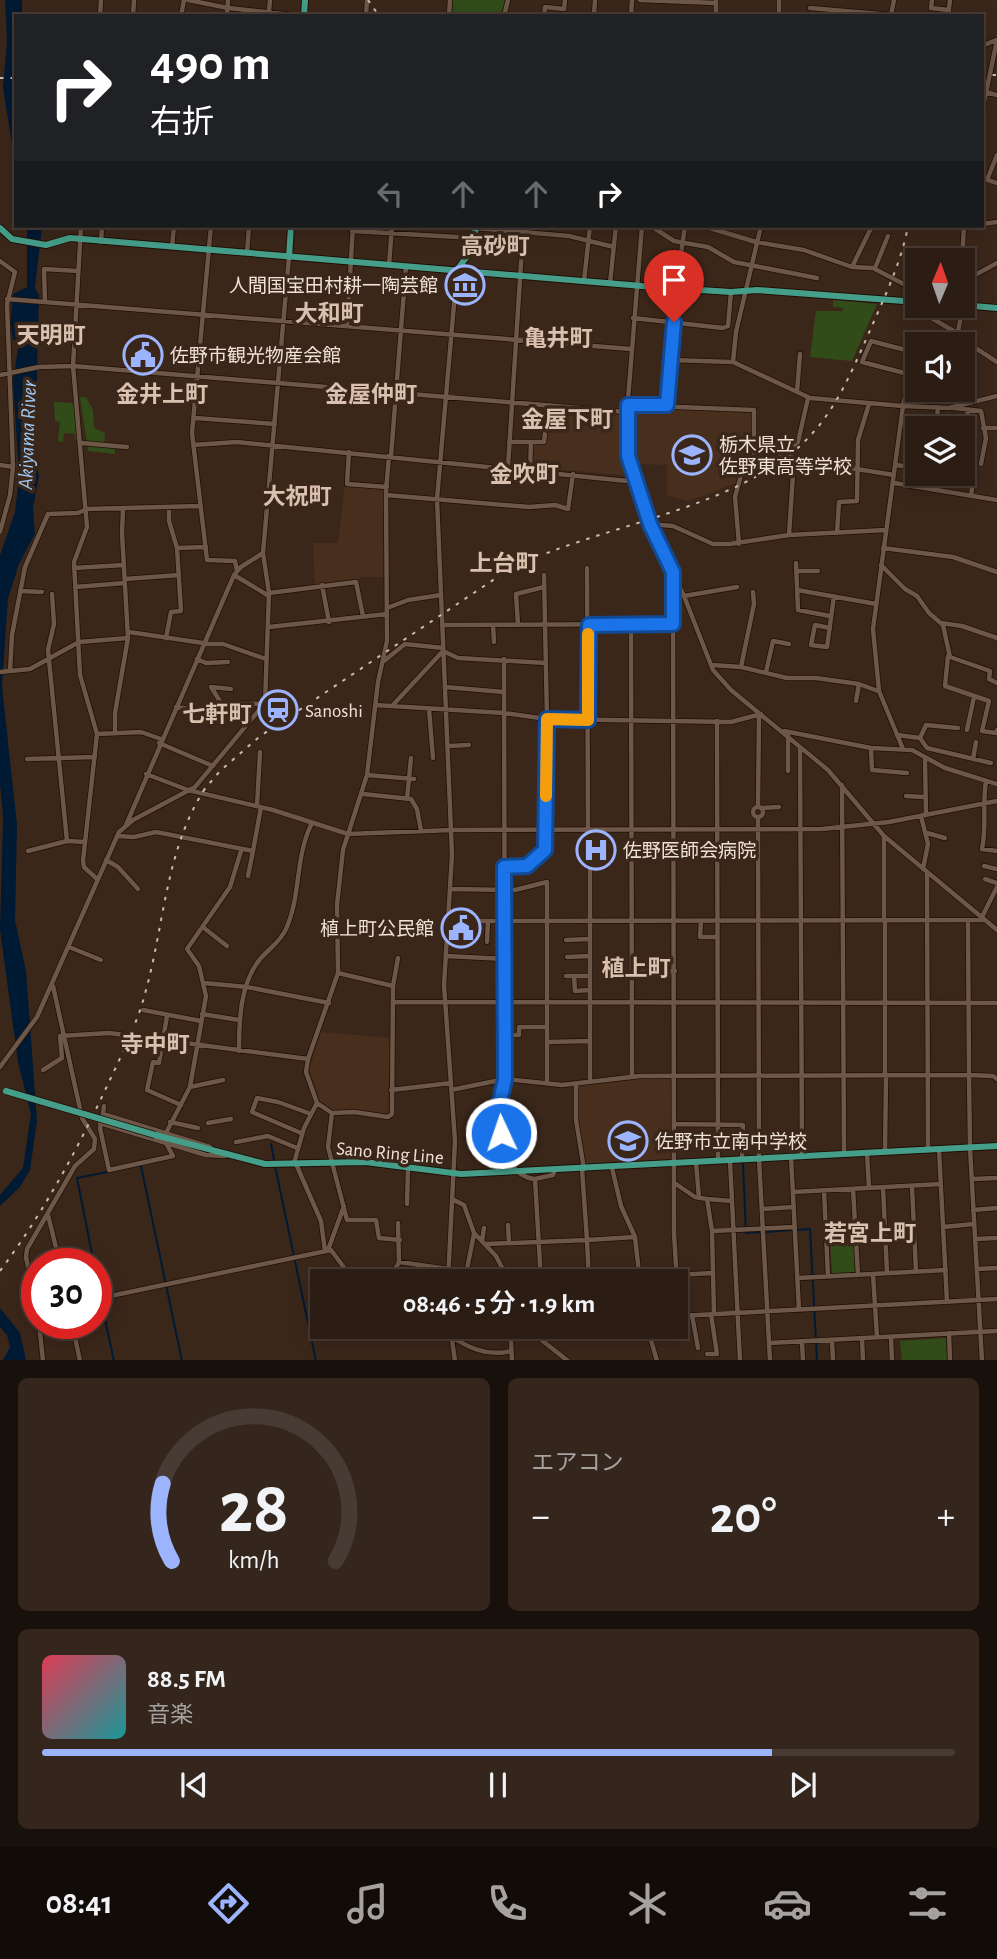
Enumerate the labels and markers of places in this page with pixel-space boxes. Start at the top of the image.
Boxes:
pin [644,250,704,322]
museum icon: 人間国宝田村耕一陶芸館 [444,264,486,306]
place label: 人間国宝田村耕一陶芸館 [229,275,438,296]
public building icon: 佐野市観光物産会館 [122,334,164,376]
place label: 佐野市観光物産会館 [170,345,341,366]
school or university icon: 栃木県立 佐野東高等学校 [671,434,713,476]
place label: 栃木県立 佐野東高等学校 [719,435,852,477]
station icon: Sanoshi [257,689,299,731]
place label: Sanoshi [305,702,363,721]
hospital icon: 佐野医師会病院 [575,829,617,871]
place label: 佐野医師会病院 [623,840,756,861]
public building icon: 植上町公民館 [440,907,482,949]
place label: 植上町公民館 [320,919,434,939]
school or university icon: 佐野市立南中学校 [607,1120,649,1162]
place label: 佐野市立南中学校 [655,1131,807,1152]

